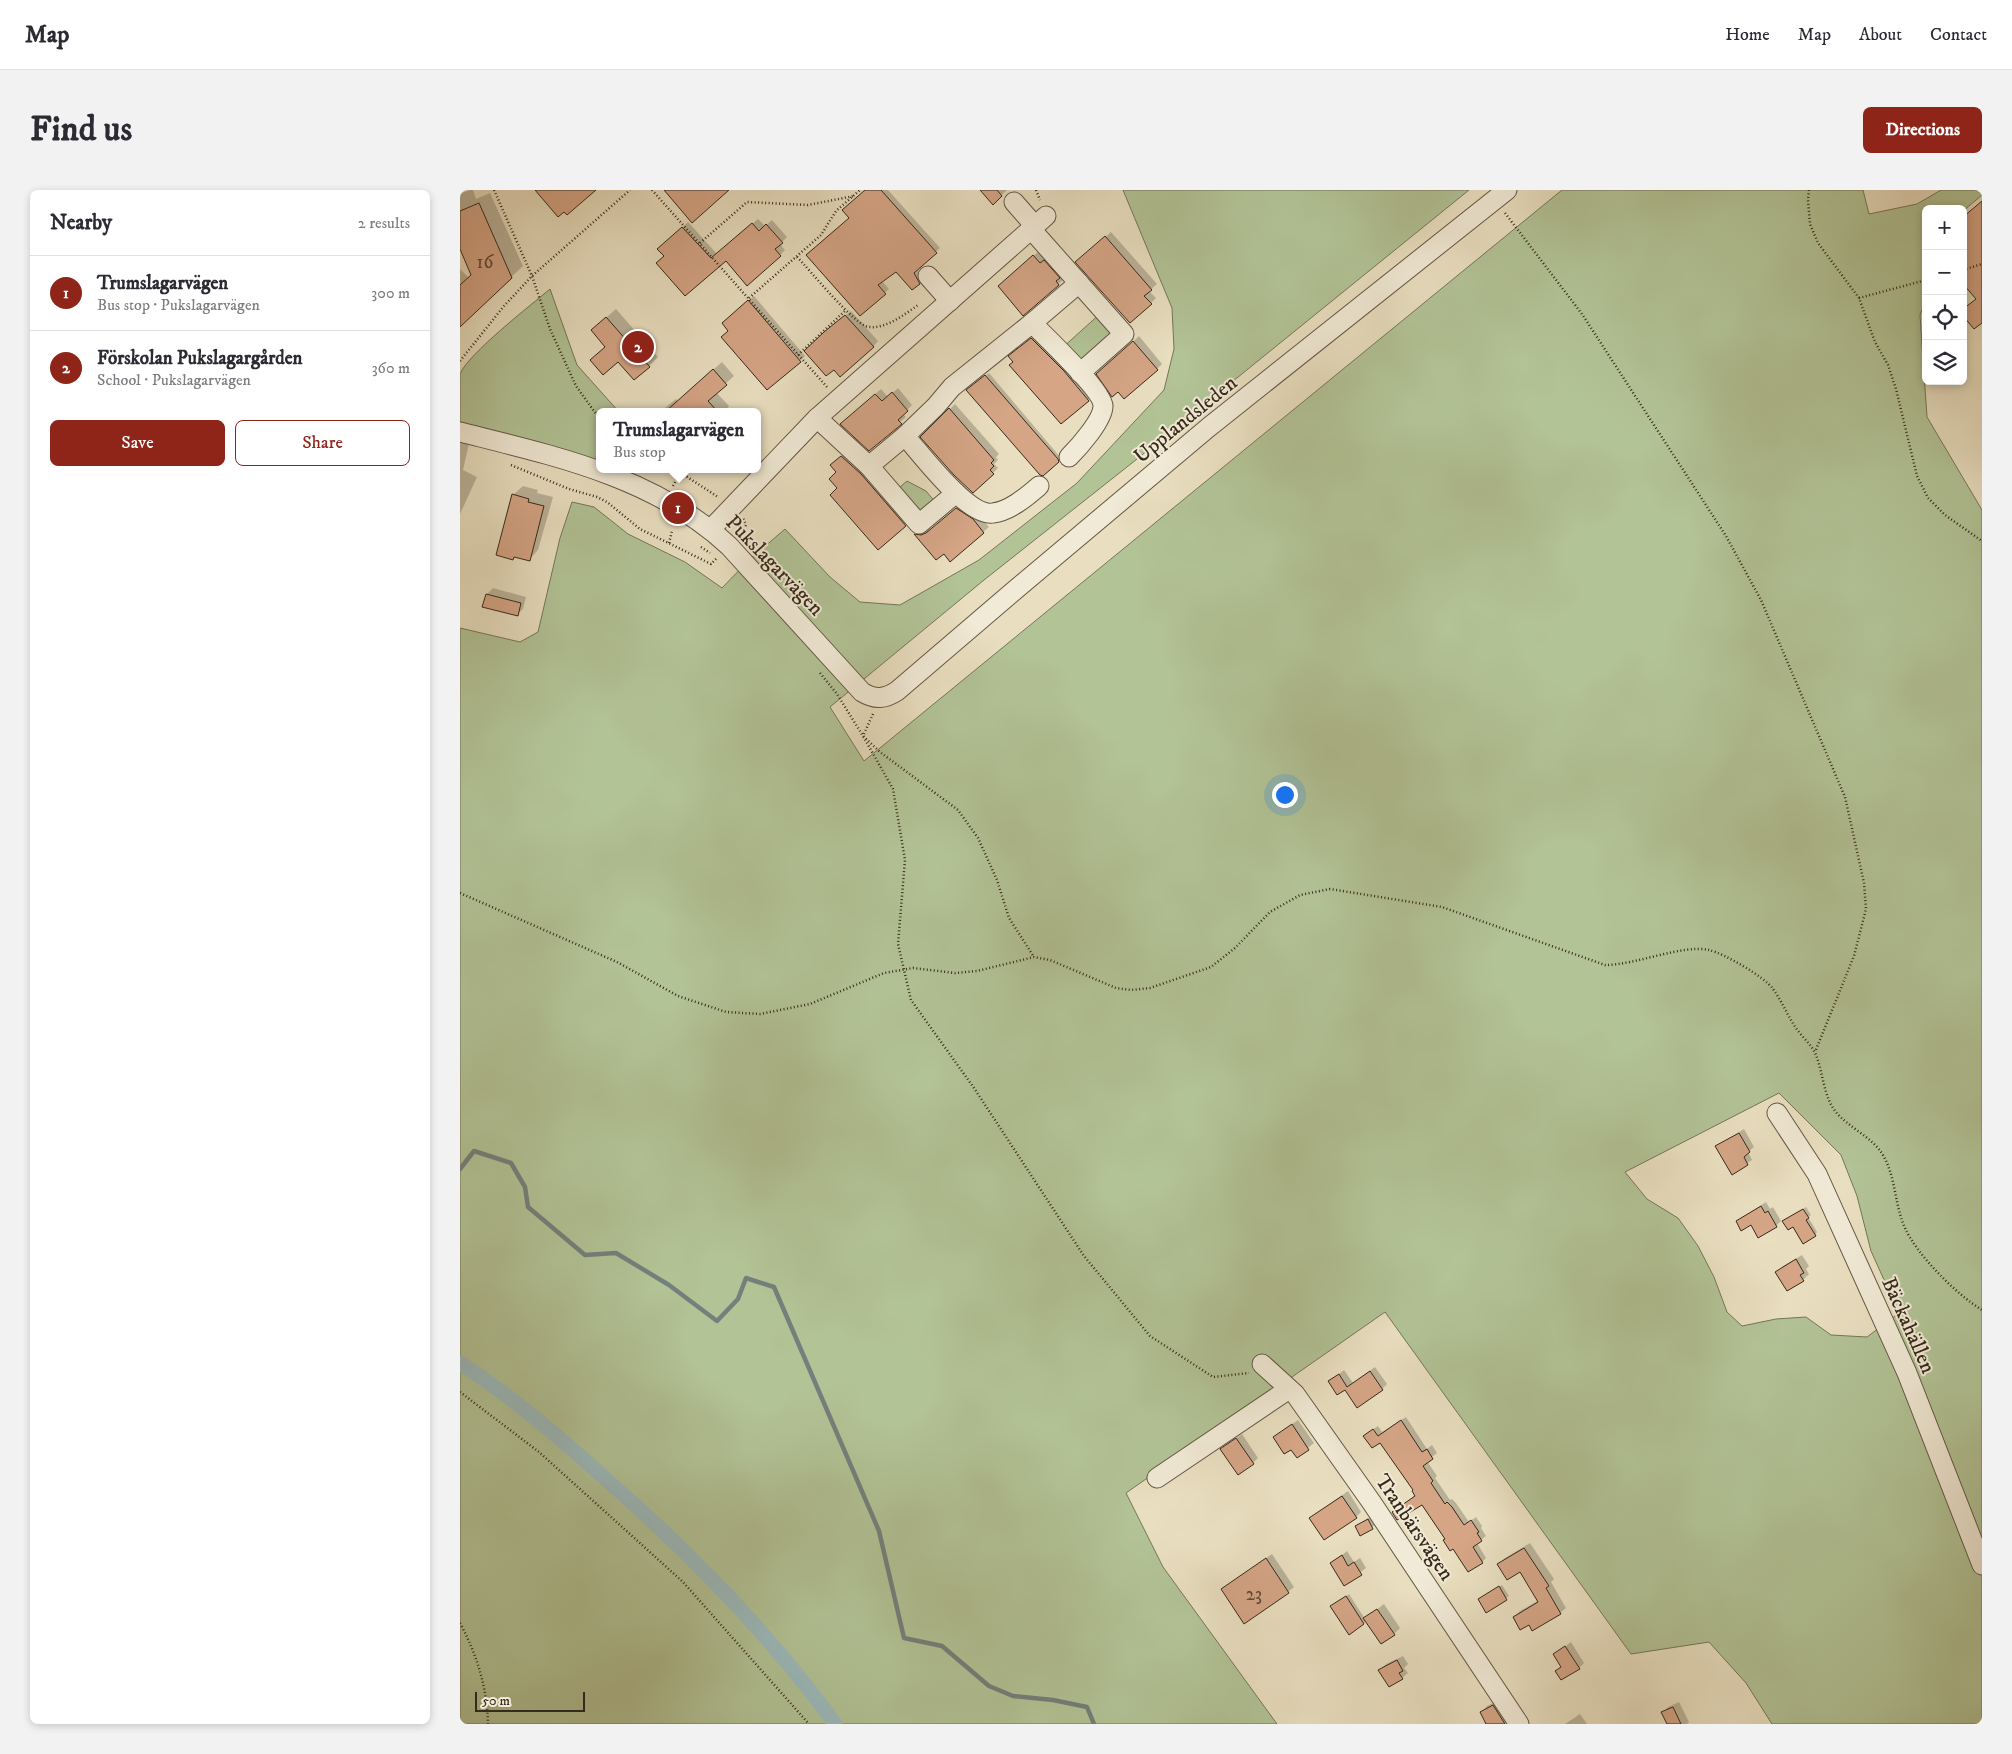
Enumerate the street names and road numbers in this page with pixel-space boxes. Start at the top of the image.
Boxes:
street label: Upplandsleden [1129,370,1243,469]
street label: Pukslagarvägen [720,510,829,622]
street label: Bäckahällen [1875,1273,1941,1378]
street label: Tranbärsvägen [1369,1469,1459,1586]

